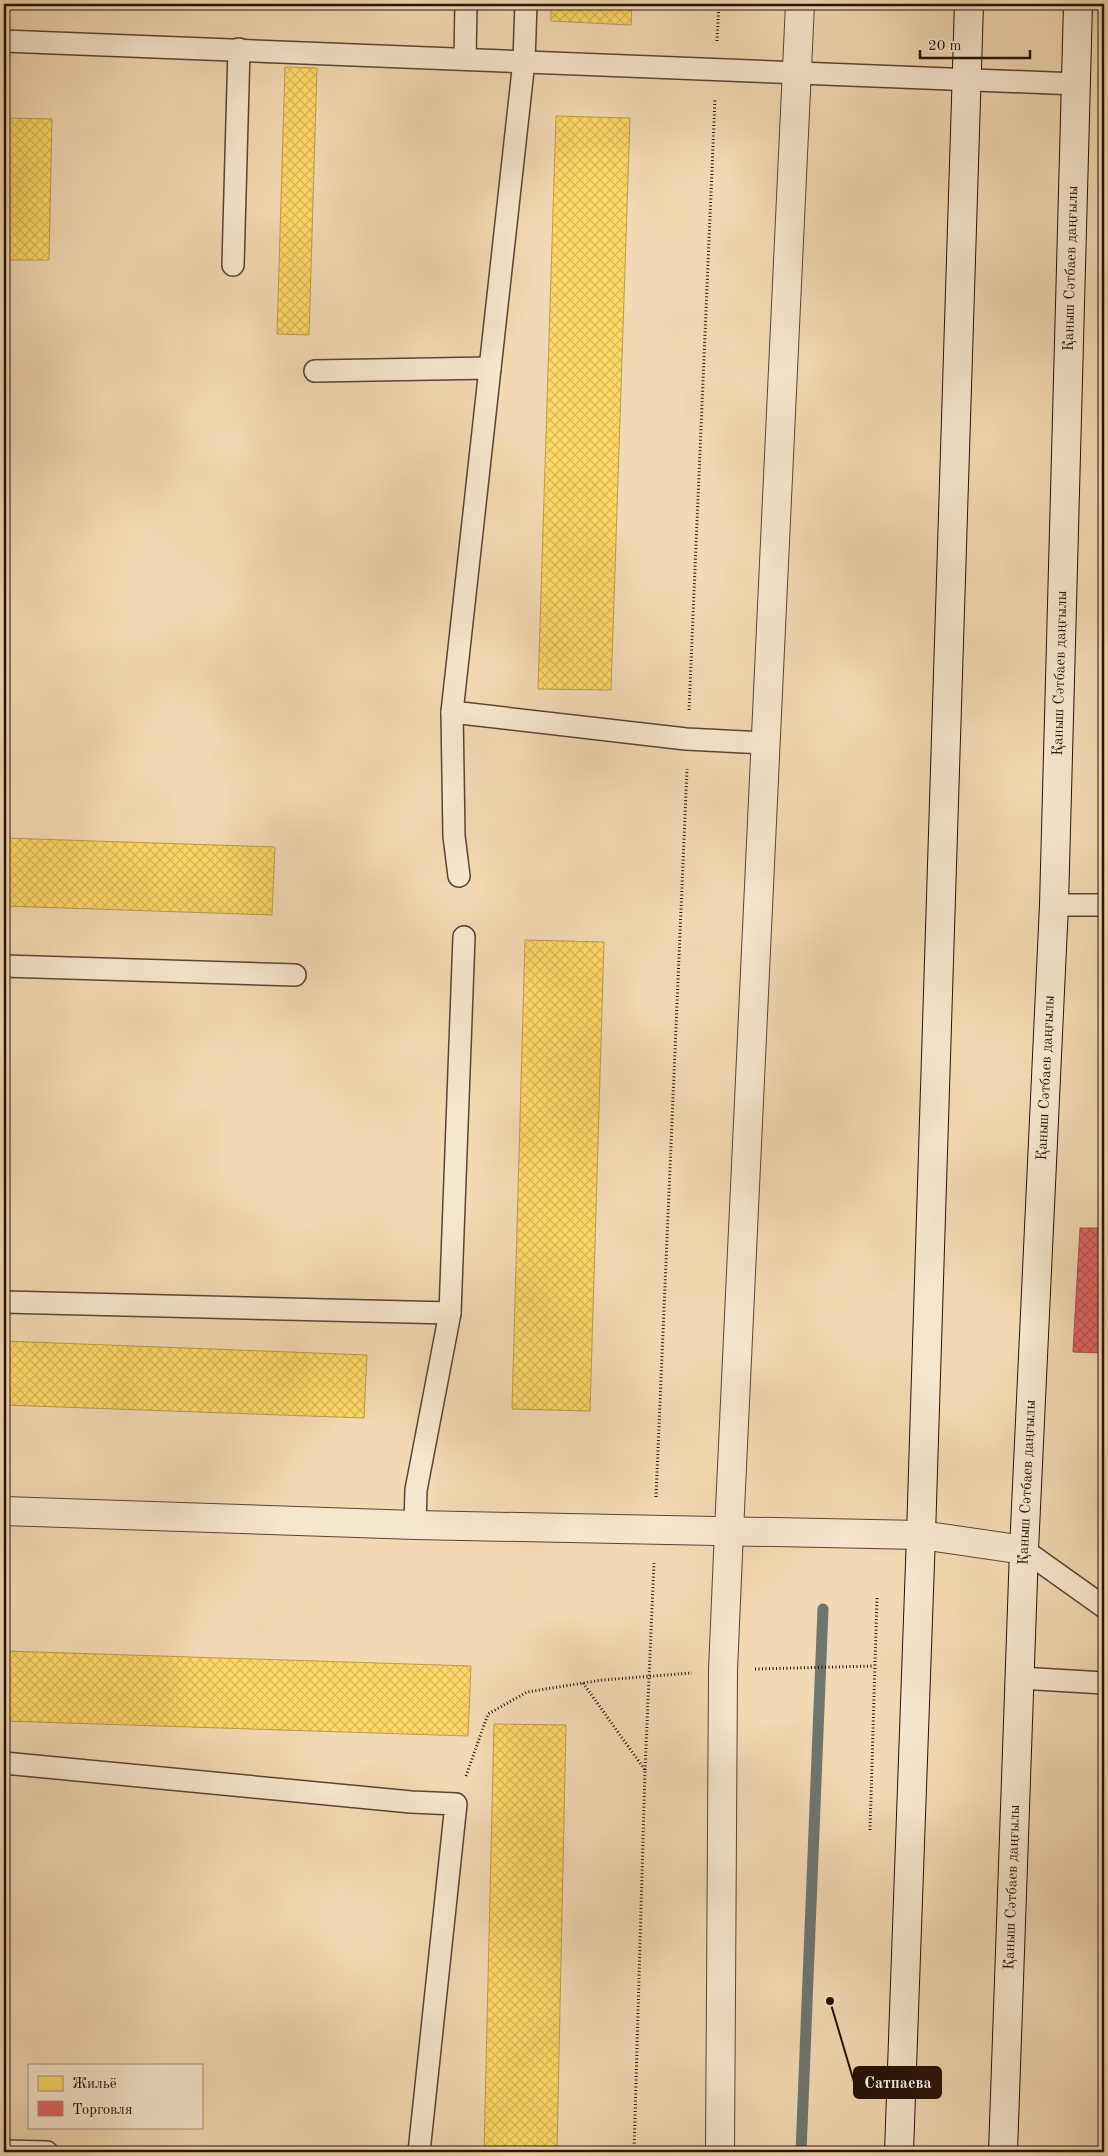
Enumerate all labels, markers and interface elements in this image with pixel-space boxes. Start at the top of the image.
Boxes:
scale bar [920,28,1030,60]
text: 20 m [928,39,962,54]
street label: Қаныш Сәтбаев даңғылы [1061,185,1081,351]
street label: Қаныш Сәтбаев даңғылы [1050,590,1070,756]
street label: Қаныш Сәтбаев даңғылы [1035,995,1057,1161]
street label: Қаныш Сәтбаев даңғылы [1016,1399,1038,1565]
street label: Қаныш Сәтбаев даңғылы [1002,1804,1023,1970]
legend [28,2064,202,2128]
callout: Сатпаева [854,2067,941,2098]
text: Сатпаева [864,2076,932,2092]
text: Жильё [72,2077,117,2092]
text: Торговля [72,2103,133,2118]

